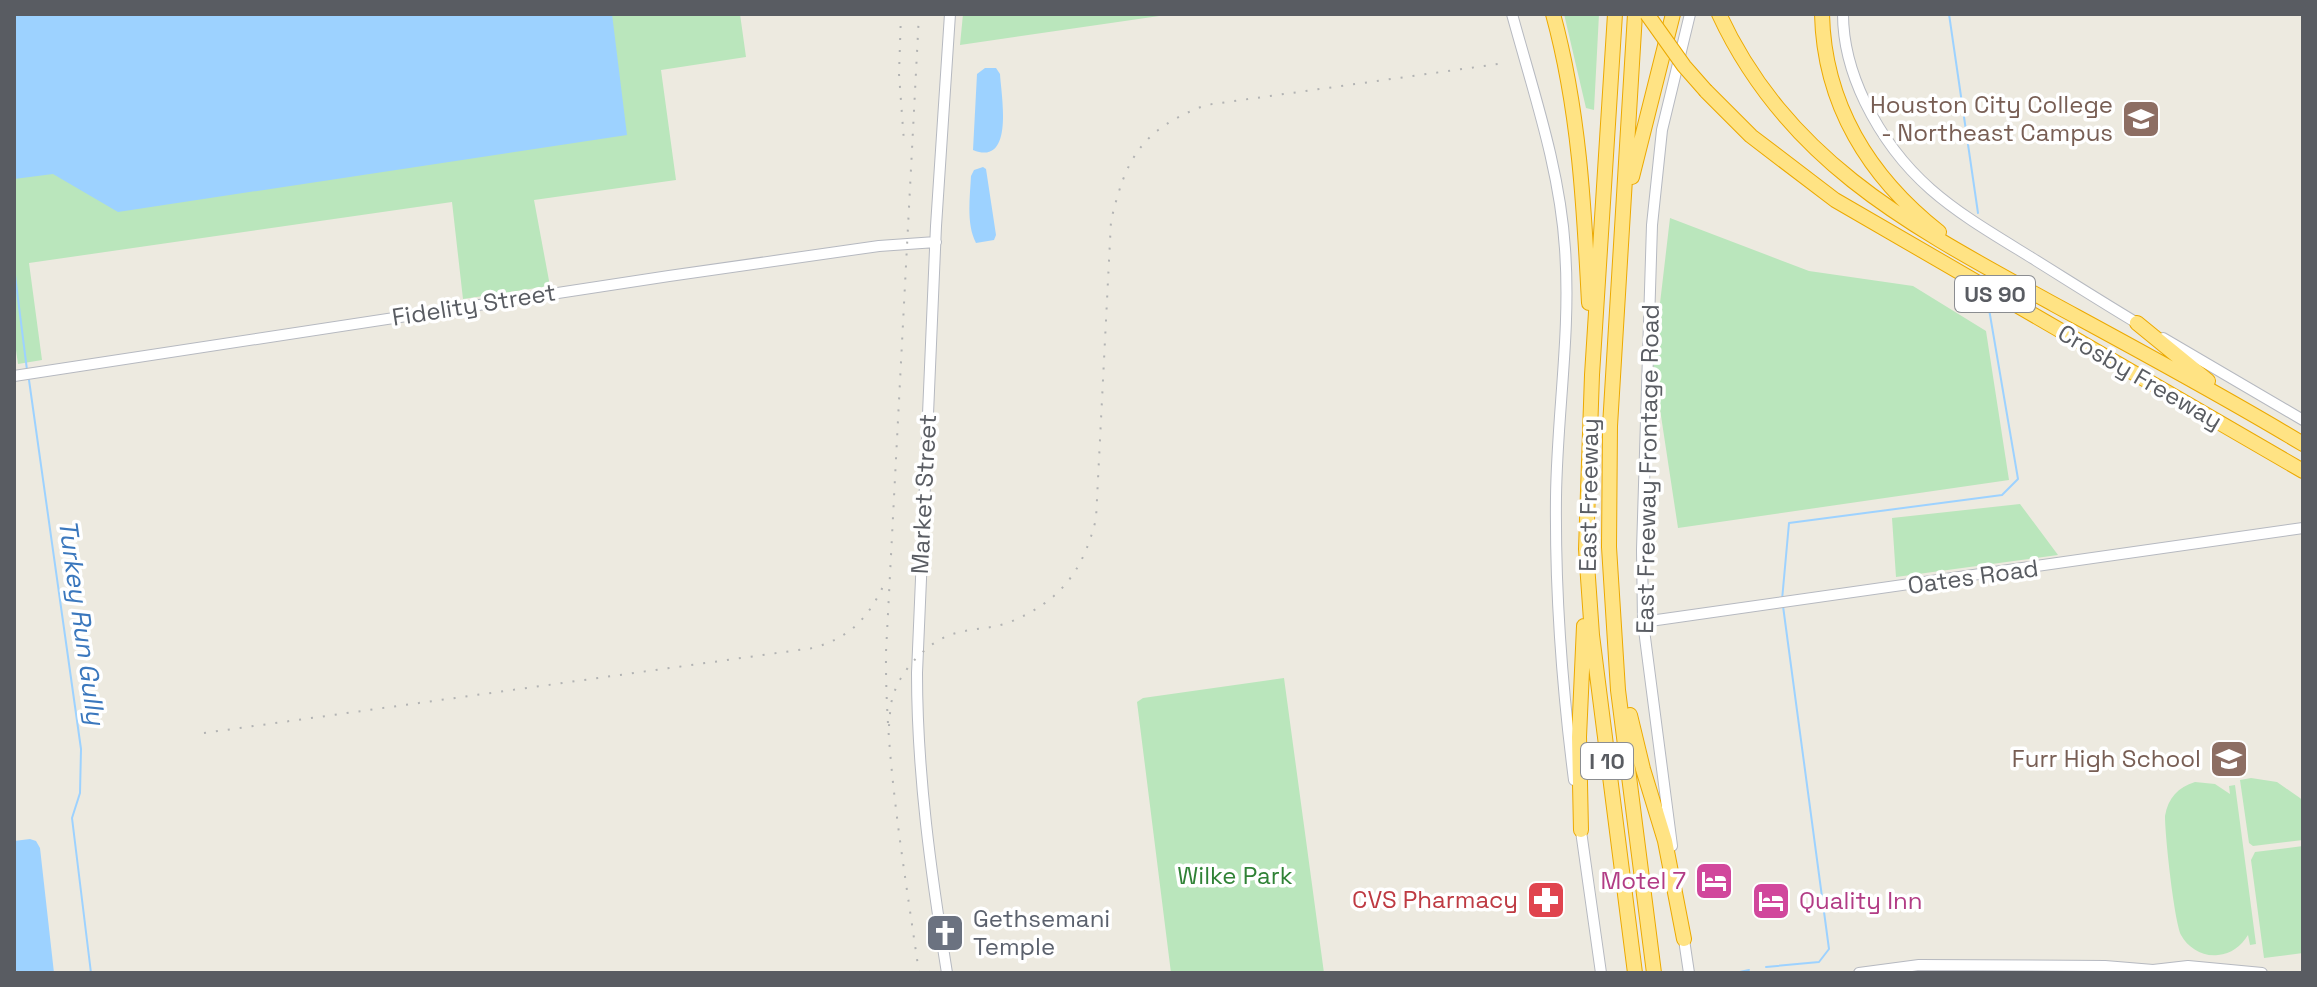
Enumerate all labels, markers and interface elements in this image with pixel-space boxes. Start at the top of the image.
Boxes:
place label: Houston City College - Northeast Campus [1870,89,2113,148]
school or university icon: Houston City College - Northeast Campus [2120,98,2162,140]
street label: Fidelity Street [390,276,558,333]
road number: US 90 [1955,276,2035,312]
street label: East Freeway Frontage Road [1629,304,1666,634]
street label: Crosby Freeway [2052,317,2228,436]
street label: Market Street [904,413,943,575]
street label: East Freeway [1572,418,1605,572]
water label: Turkey Run Gully [51,517,113,728]
street label: Oates Road [1906,552,2040,601]
school or university icon: Furr High School [2208,738,2250,780]
road number: I 10 [1581,743,1633,779]
place label: Furr High School [2012,743,2201,774]
park label: Wilke Park [1177,860,1293,891]
hotel icon: Motel 7 [1693,860,1735,902]
place label: Motel 7 [1600,865,1686,896]
pharmacy icon: CVS Pharmacy [1525,879,1567,921]
hotel icon: Quality Inn [1750,880,1792,922]
place label: CVS Pharmacy [1352,884,1518,915]
place label: Quality Inn [1799,885,1922,916]
place label: Gethsemani Temple [973,903,1110,962]
church icon: Gethsemani Temple [924,912,966,954]

